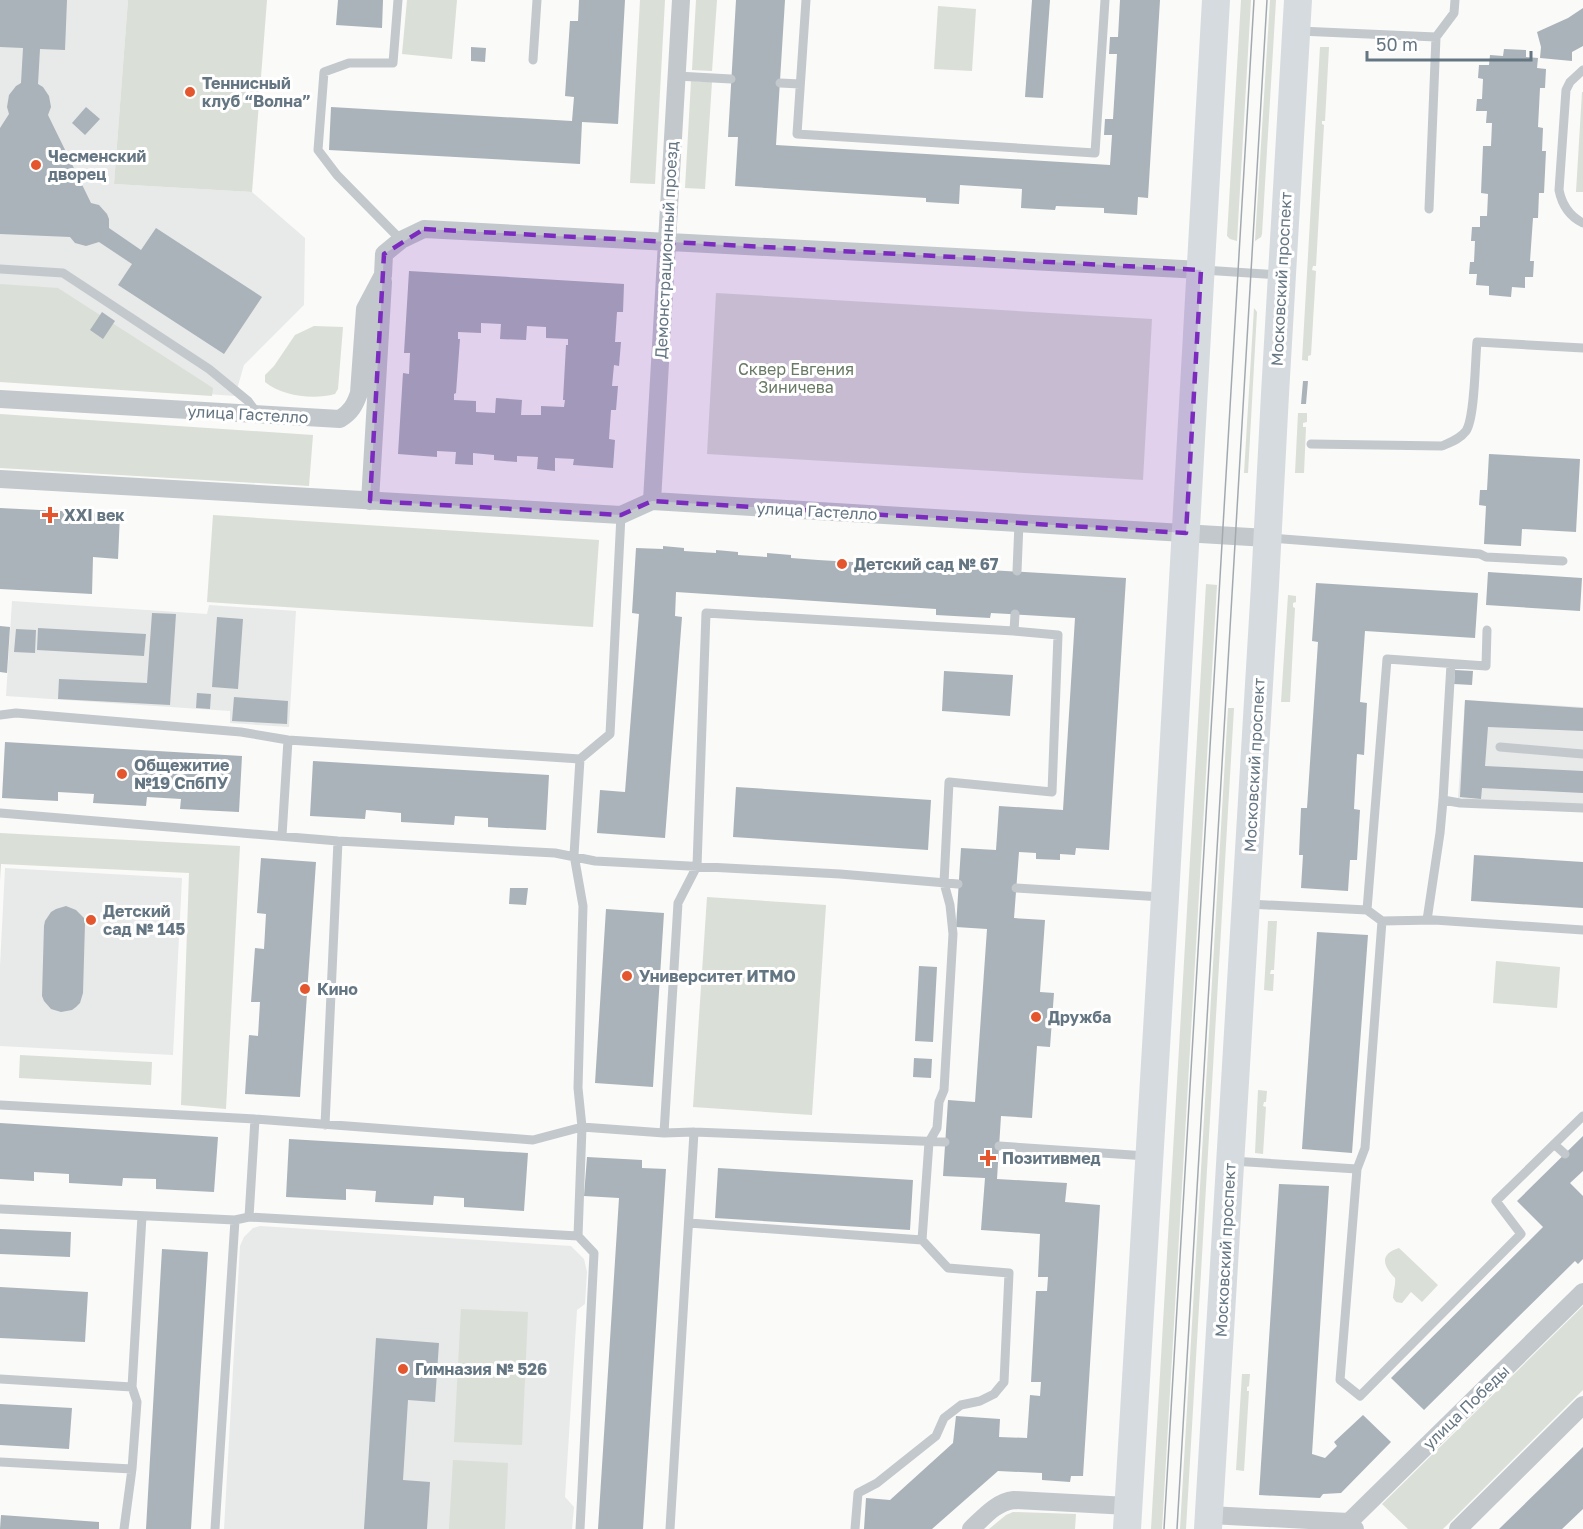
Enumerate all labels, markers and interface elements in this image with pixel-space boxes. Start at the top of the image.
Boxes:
scale bar [1367,24,1530,62]
text: 50 m [1376,33,1418,55]
place label: Теннисный клуб “Волна” [202,73,311,111]
marker: Теннисный клуб “Волна” [183,85,197,99]
street label: Демонстрационный проезд [650,140,682,359]
place label: Чесменский дворец [48,146,146,184]
marker: Чесменский дворец [29,158,43,172]
street label: Московский проспект [1266,191,1296,367]
park label: Сквер Евгения Зиничева [738,359,854,397]
street label: улица Гастелло [187,401,309,427]
street label: улица Гастелло [756,498,878,524]
place label: XXI век [64,505,125,525]
marker: XXI век [41,506,59,524]
place label: Детский сад № 67 [854,554,999,574]
marker: Детский сад № 67 [835,557,849,571]
street label: Московский проспект [1239,677,1269,853]
place label: Общежитие №19 СпбПУ [134,755,230,793]
marker: Общежитие №19 СпбПУ [115,767,129,781]
place label: Детский сад № 145 [103,901,185,939]
marker: Детский сад № 145 [84,913,98,927]
place label: Университет ИТМО [639,966,796,986]
marker: Университет ИТМО [620,969,634,983]
place label: Кино [317,979,358,999]
marker: Кино [298,982,312,996]
place label: Дружба [1048,1007,1111,1027]
marker: Дружба [1029,1010,1043,1024]
place label: Позитивмед [1002,1148,1101,1168]
marker: Позитивмед [979,1149,997,1167]
street label: Московский проспект [1210,1162,1240,1338]
place label: Гимназия № 526 [415,1359,547,1379]
street label: улица Победы [1419,1361,1513,1453]
marker: Гимназия № 526 [396,1362,410,1376]

